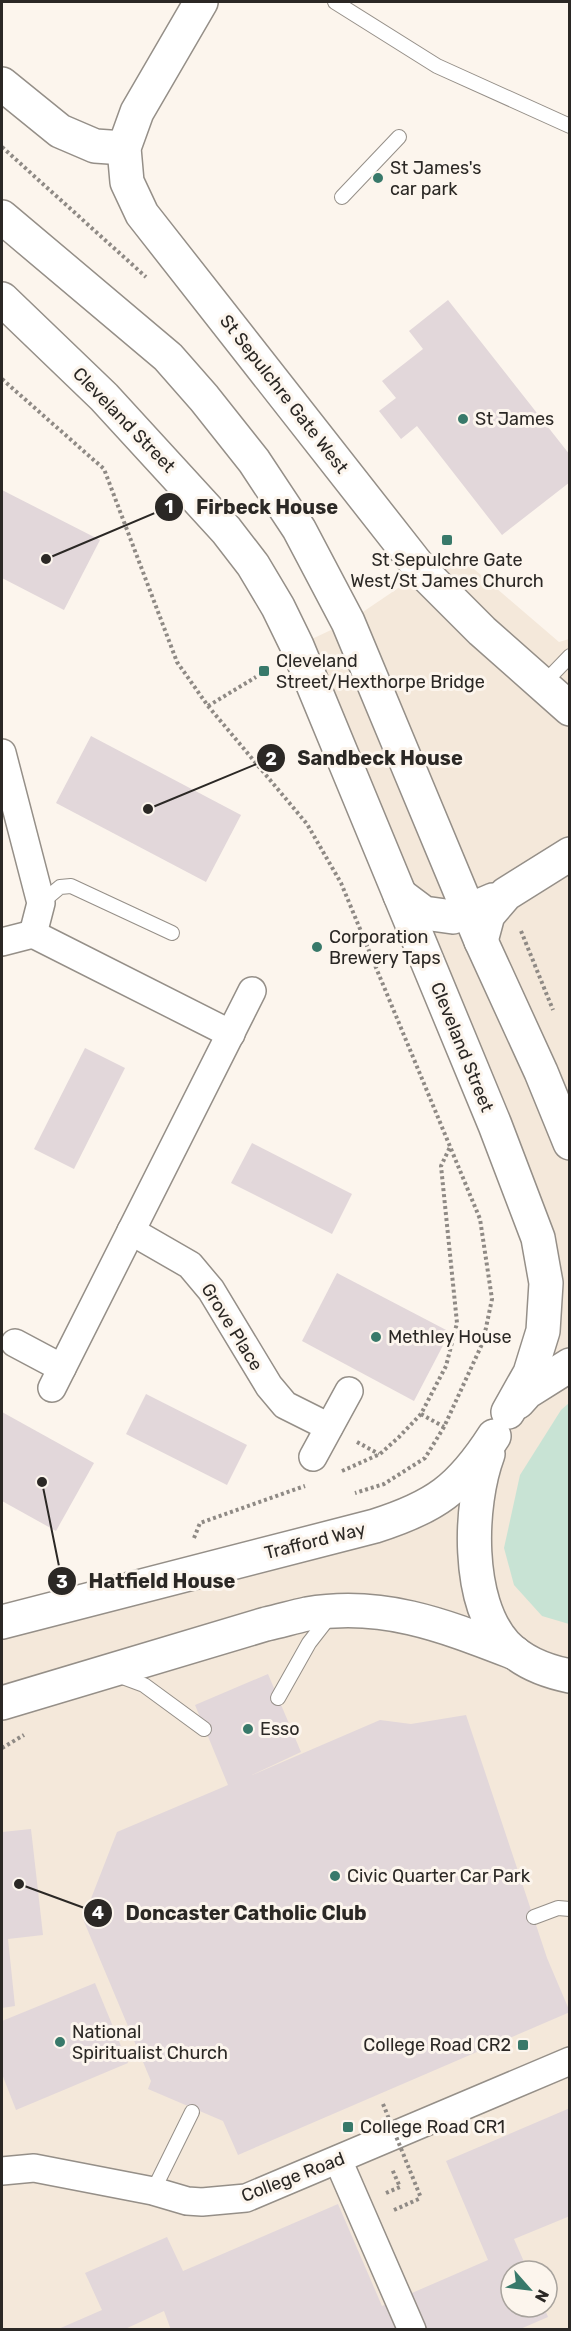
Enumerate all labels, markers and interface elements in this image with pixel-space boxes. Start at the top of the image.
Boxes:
place label: St James's car park [390,157,481,200]
marker: St James's car park [371,171,385,185]
street label: St Sepulchre Gate West [215,310,353,478]
street label: Cleveland Street [68,363,180,477]
place label: St James [475,408,554,430]
marker: St James [456,412,470,426]
callout: Firbeck House [154,488,350,526]
text: Firbeck House [196,495,338,519]
text: 1 [165,496,173,518]
marker: St Sepulchre Gate West/St James Church [440,533,454,547]
place label: St Sepulchre Gate West/St James Church [350,549,544,592]
place label: Cleveland Street/Hexthorpe Bridge [276,650,485,693]
marker: Cleveland Street/Hexthorpe Bridge [257,664,271,678]
callout: Sandbeck House [256,739,475,777]
text: Sandbeck House [297,746,463,770]
text: 2 [265,748,277,770]
place label: Corporation Brewery Taps [329,926,441,969]
marker: Corporation Brewery Taps [310,940,324,954]
street label: Cleveland Street [426,979,498,1115]
street label: Grove Place [196,1279,268,1375]
place label: Methley House [388,1326,512,1348]
marker: Methley House [369,1330,383,1344]
street label: Trafford Way [262,1518,368,1564]
callout: Hatfield House [47,1562,247,1600]
text: Hatfield House [89,1569,236,1593]
text: 3 [56,1571,68,1593]
place label: Esso [260,1718,300,1740]
marker: Esso [241,1722,255,1736]
place label: Civic Quarter Car Park [347,1865,531,1887]
marker: Civic Quarter Car Park [328,1869,342,1883]
callout: Doncaster Catholic Club [83,1894,379,1932]
text: Doncaster Catholic Club [125,1901,367,1925]
text: 4 [92,1902,104,1924]
place label: National Spiritualist Church [72,2021,228,2064]
place label: College Road CR2 [363,2034,511,2056]
marker: National Spiritualist Church [53,2035,67,2049]
marker: College Road CR2 [516,2038,530,2052]
place label: College Road CR1 [360,2116,505,2138]
marker: College Road CR1 [341,2120,355,2134]
street label: College Road [238,2147,348,2207]
north arrow [499,2259,559,2319]
text: N [531,2286,553,2305]

